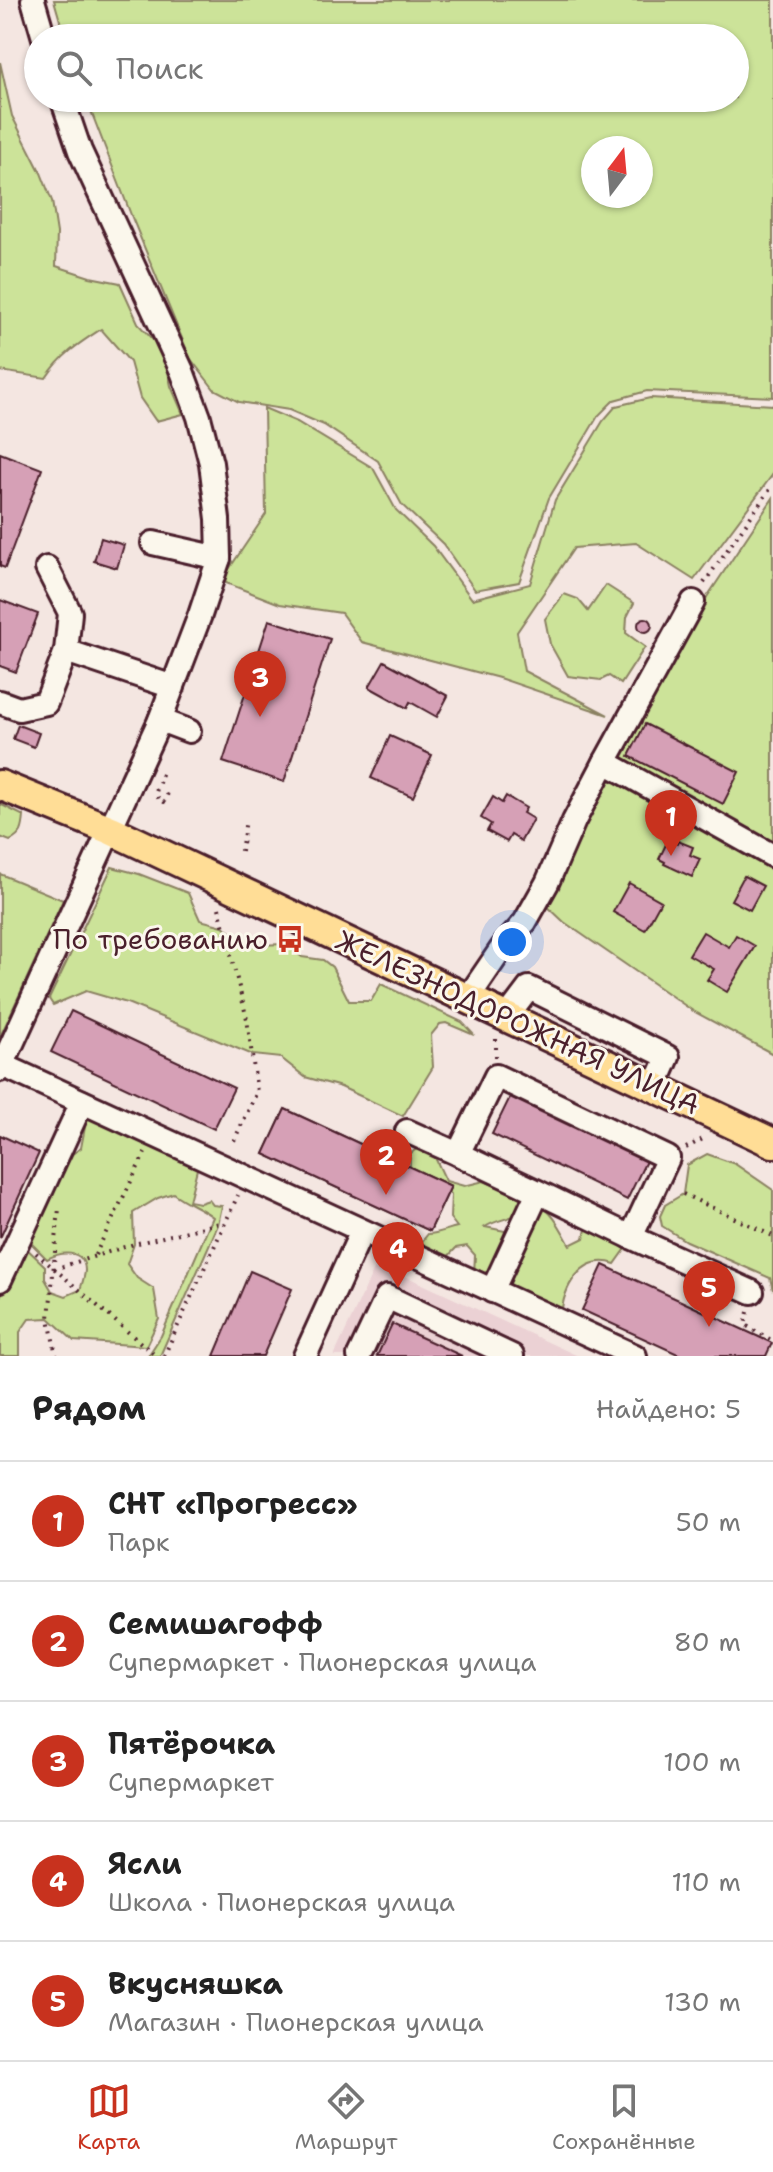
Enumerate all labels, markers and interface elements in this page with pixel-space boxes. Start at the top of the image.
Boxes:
search box [24,24,749,112]
icon: search [52,46,96,90]
text: Поиск [116,48,204,89]
north arrow [581,136,653,208]
pin: 3 [234,651,286,717]
pin: 1 [645,790,697,856]
place label: По требованию [53,920,268,958]
street label: ЖЕЛЕЗНОДОРОЖНАЯ УЛИЦА [330,921,706,1123]
your location [492,922,532,962]
bus stop icon: По требованию [275,924,305,954]
pin: 2 [360,1129,412,1195]
pin: 4 [372,1222,424,1288]
pin: 5 [683,1261,735,1327]
text: Рядом [32,1385,146,1431]
text: Найдено: 5 [596,1391,741,1426]
text: СНТ «Прогресс» [108,1483,358,1524]
text: 1 [52,1504,64,1539]
text: 50 m [676,1504,741,1539]
text: Парк [108,1524,170,1559]
text: Семишагофф [108,1603,322,1644]
text: 2 [49,1624,67,1659]
text: 80 m [674,1624,741,1659]
text: Супермаркет · Пионерская улица [108,1644,536,1679]
text: Пятёрочка [108,1723,275,1764]
text: 3 [49,1744,67,1779]
text: 100 m [663,1744,741,1779]
text: Супермаркет [108,1764,274,1799]
text: Ясли [108,1843,182,1884]
text: 4 [49,1864,67,1899]
text: 110 m [671,1864,741,1899]
text: Школа · Пионерская улица [108,1884,455,1919]
text: Вкусняшка [108,1963,283,2004]
text: 5 [50,1984,66,2019]
text: 130 m [664,1984,741,2019]
text: Магазин · Пионерская улица [108,2004,484,2039]
tab: Карта [77,2079,140,2156]
tab: Маршрут [295,2079,397,2156]
tab: Сохранённые [552,2079,696,2156]

